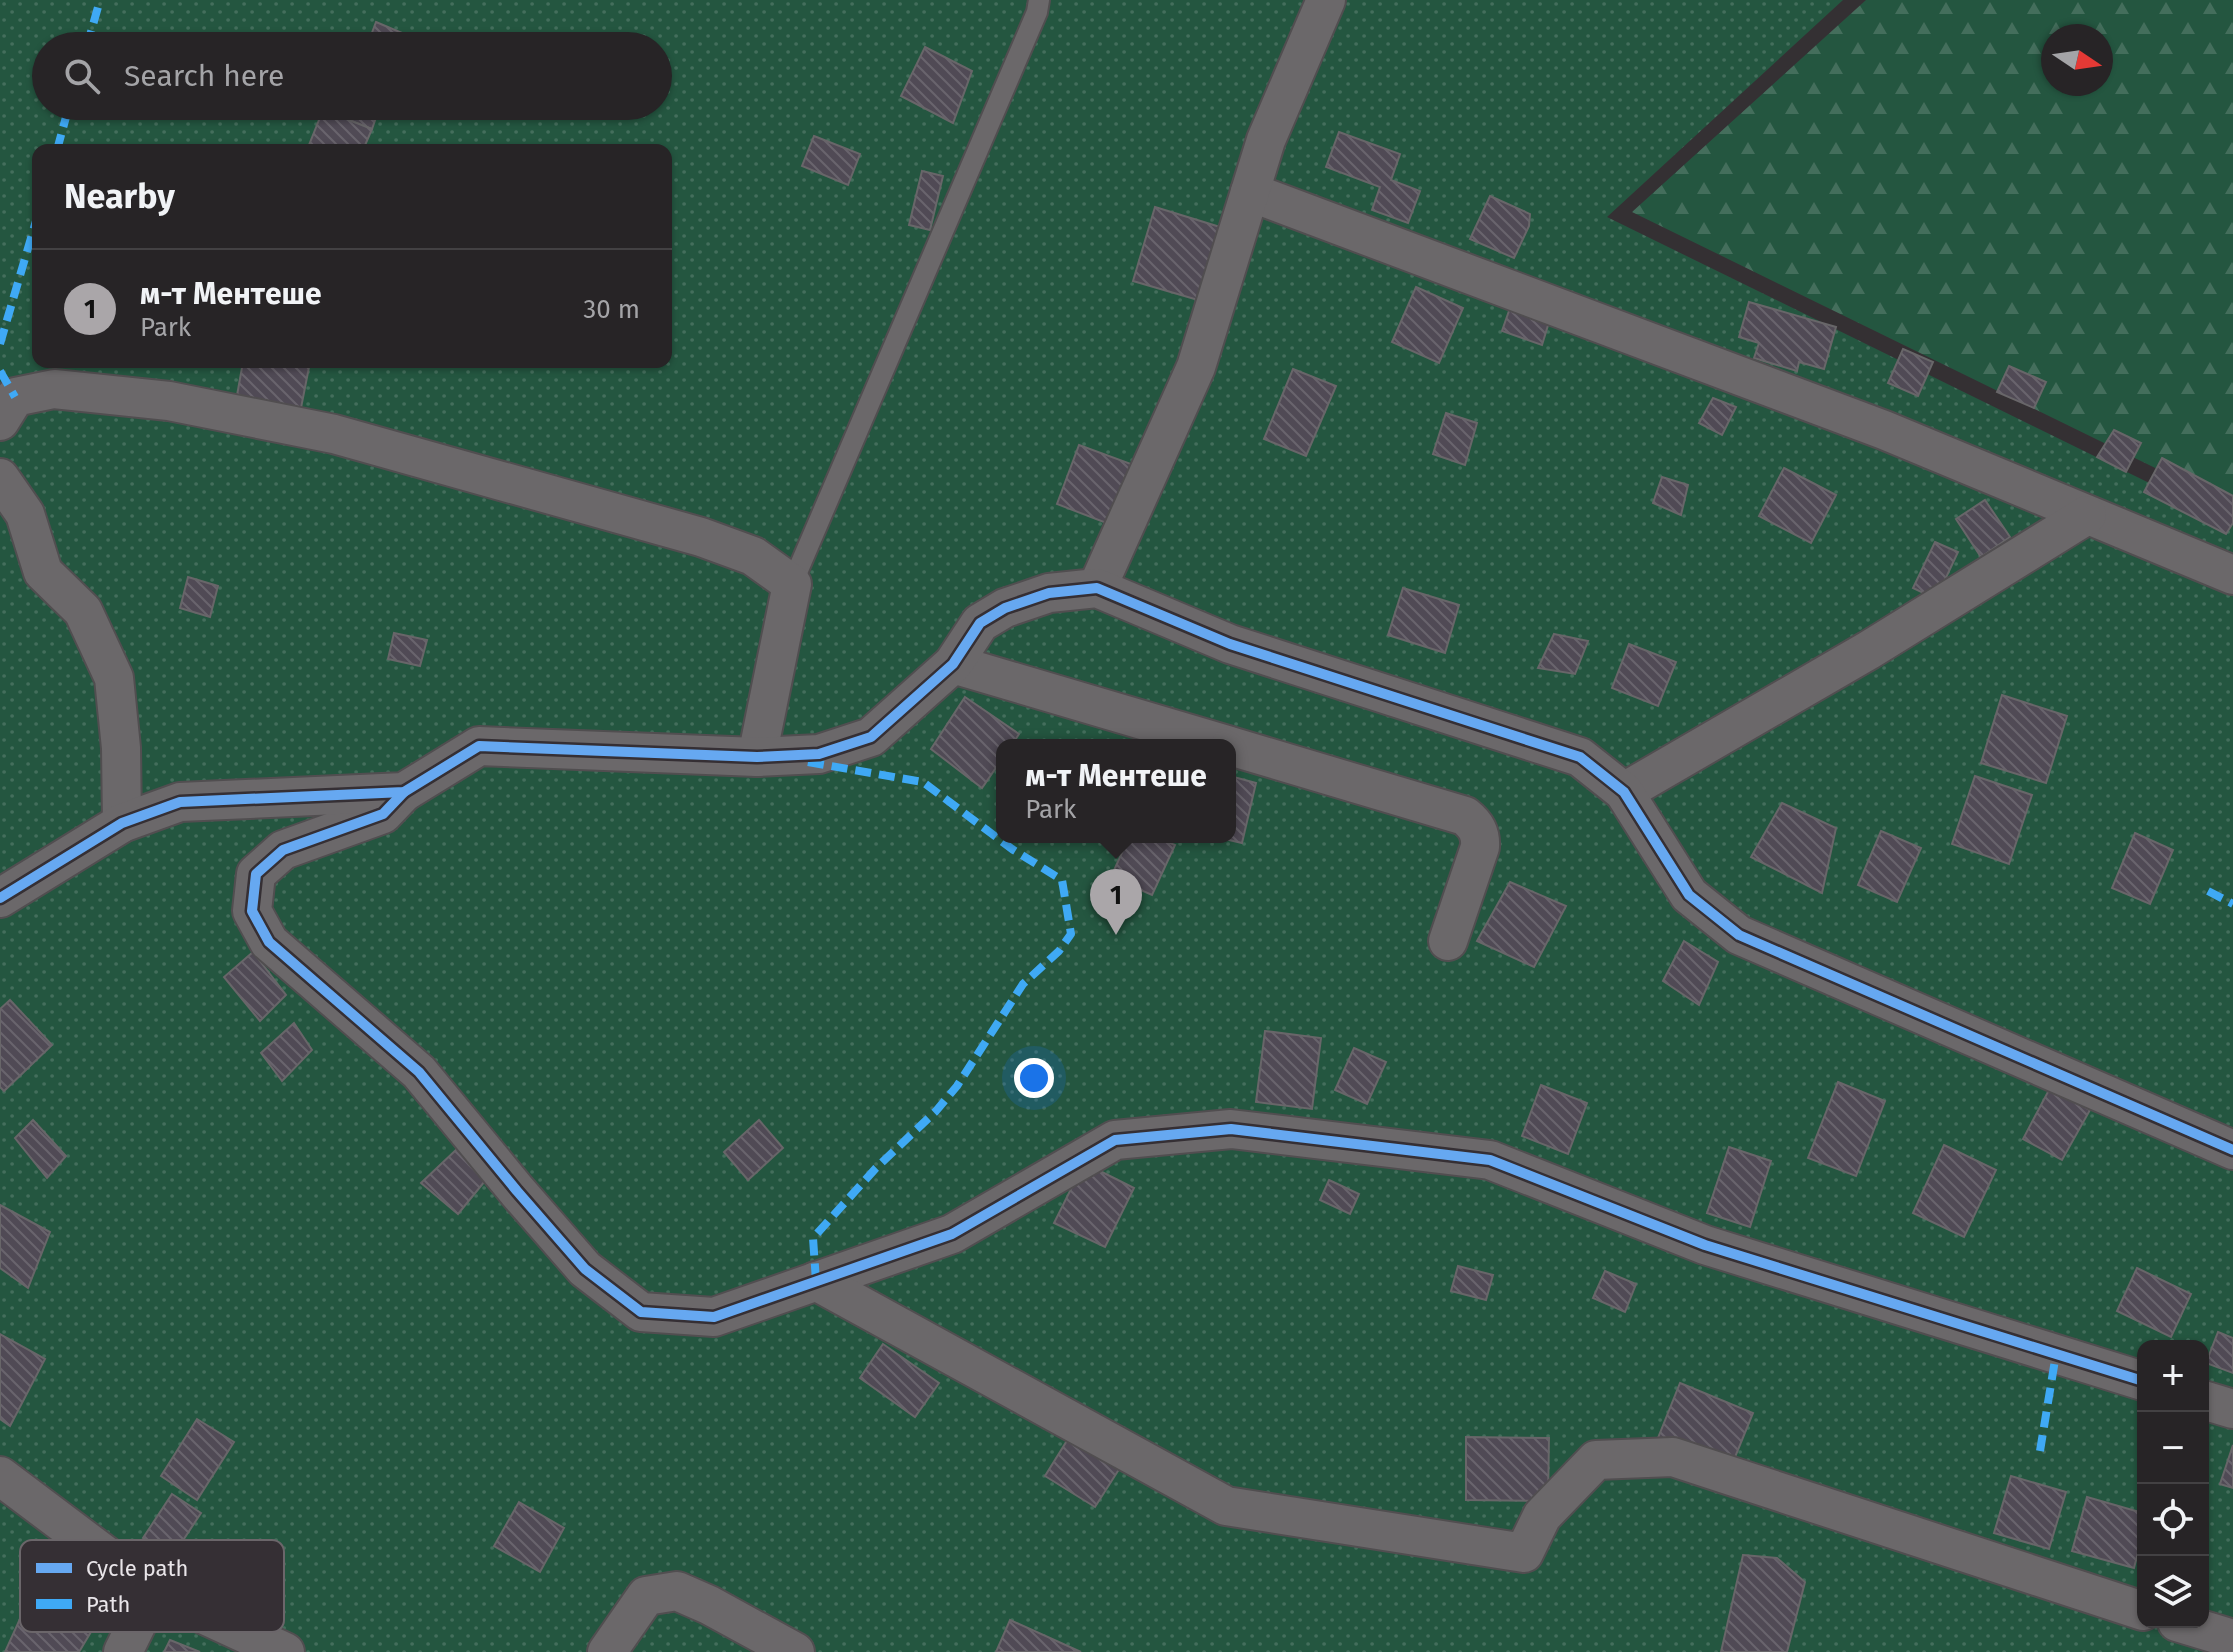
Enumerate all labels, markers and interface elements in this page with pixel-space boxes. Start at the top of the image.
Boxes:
north arrow [2041,24,2113,96]
search box [32,32,672,120]
icon: search [60,54,104,98]
text: Search here [124,58,284,94]
text: Nearby [64,176,175,217]
text: м-т Ментeше [140,276,322,312]
text: 1 [84,294,96,325]
text: 30 m [583,294,640,325]
text: Park [140,312,191,343]
popup [996,739,1236,843]
text: м-т Ментeше [1025,758,1207,794]
text: Park [1025,794,1076,825]
pin: 1 [1090,869,1142,935]
your location [1014,1058,1054,1098]
map controls [2137,1340,2209,1628]
button: + [2137,1340,2209,1412]
button: − [2137,1412,2209,1484]
button: locate [2137,1484,2209,1556]
legend [20,1540,284,1632]
text: Cycle path [86,1555,188,1582]
button: layers [2137,1556,2209,1628]
text: Path [86,1591,130,1618]

